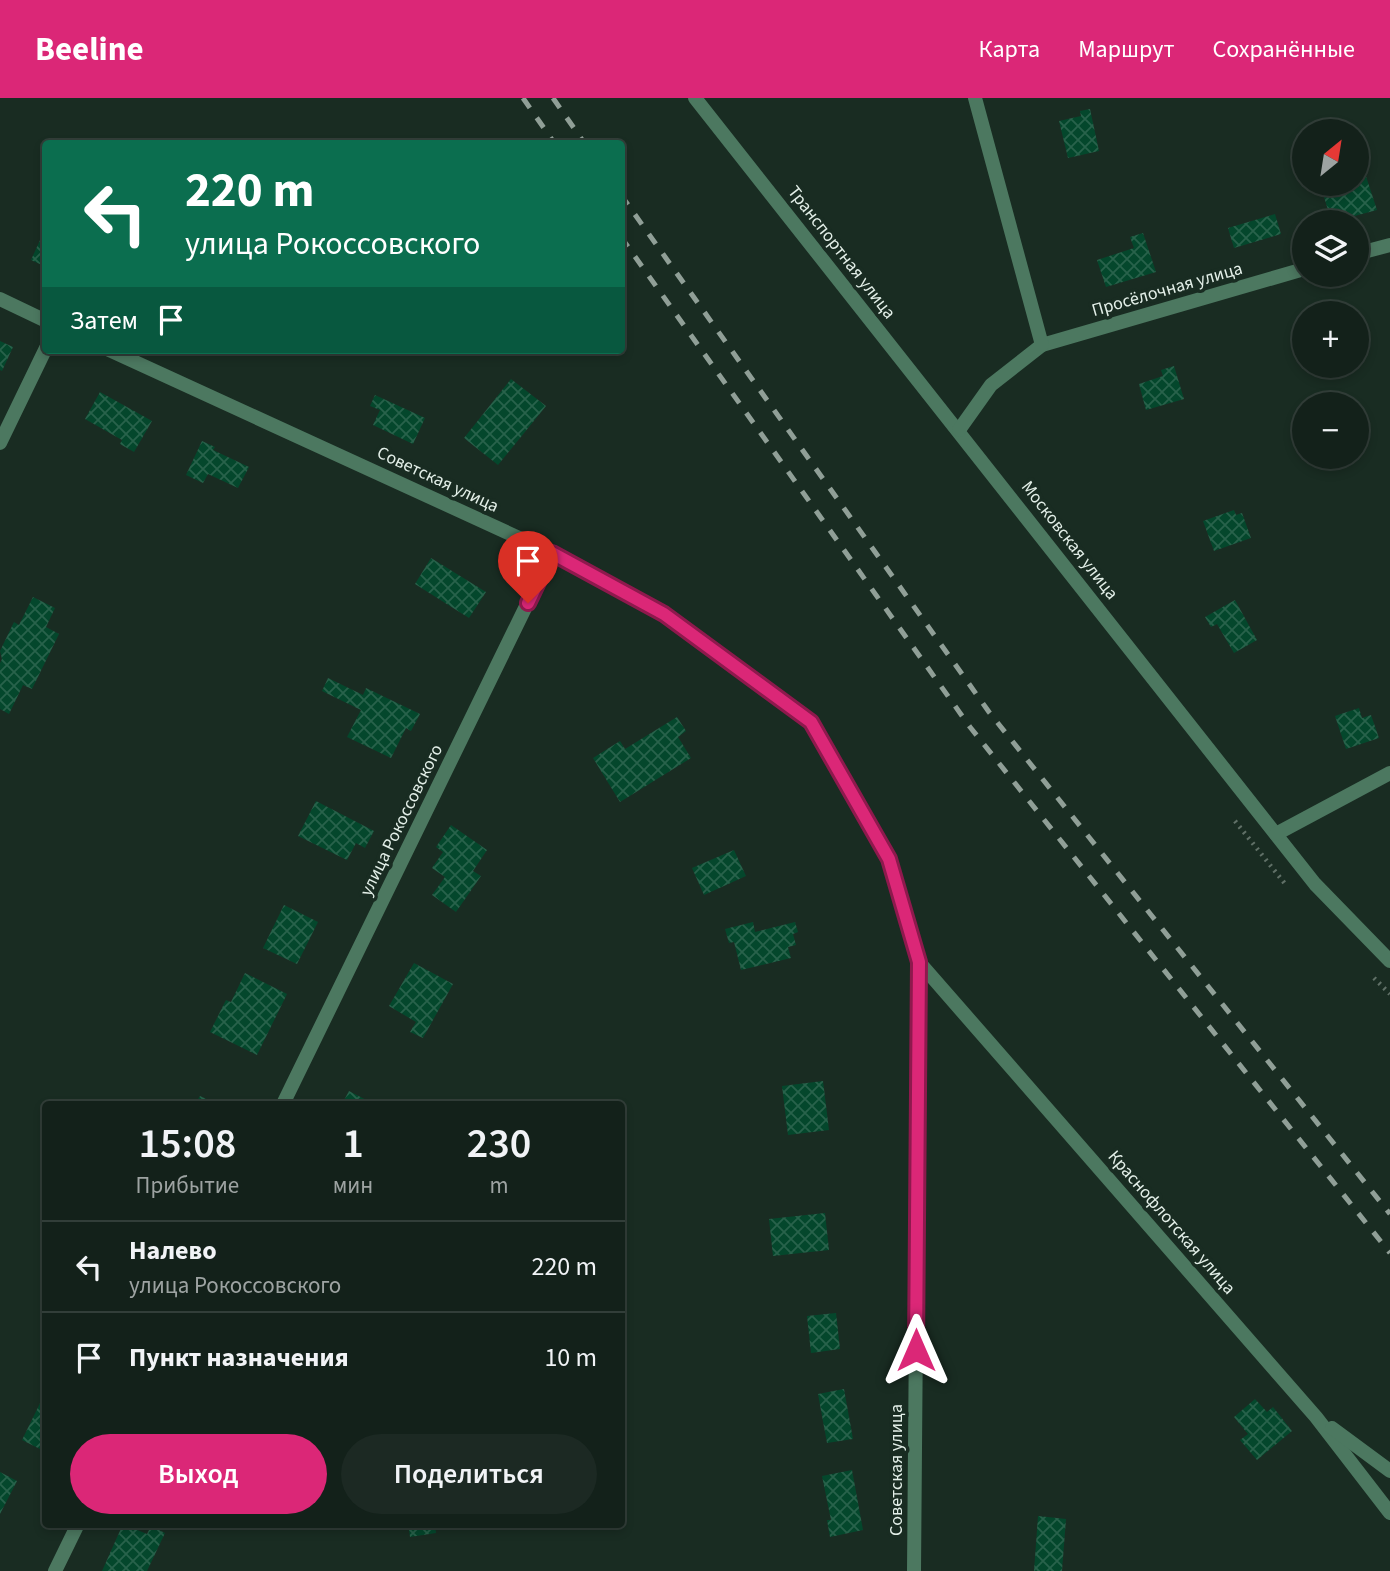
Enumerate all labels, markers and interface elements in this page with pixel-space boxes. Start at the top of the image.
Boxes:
text: Beeline [35,26,144,73]
text: Карта [979,32,1040,67]
text: Маршрут [1078,32,1174,67]
text: Сохранённые [1212,32,1355,67]
north arrow [1292,119,1368,196]
map controls [1292,119,1369,469]
text: 220 m [185,156,314,226]
icon: left [70,168,161,259]
street label: Транспортная улица [782,180,902,324]
button: layers [1292,210,1369,287]
text: улица Рокоссовского [185,221,480,267]
street label: Просёлочная улица [1089,256,1246,323]
icon: arrive [152,301,190,339]
button: + [1292,301,1369,378]
text: Затем [70,302,138,339]
button: − [1292,392,1369,469]
street label: Советская улица [373,440,503,519]
street label: Московская улица [1015,476,1124,605]
pin [498,531,558,603]
icon: arrive [509,542,547,580]
street label: улица Рокоссовского [354,740,449,900]
text: 15:08 [138,1114,236,1174]
text: 1 [342,1114,364,1174]
text: 230 [467,1114,531,1174]
street label: Краснофлотская улица [1102,1145,1241,1300]
text: Прибытие [136,1169,239,1202]
text: мин [333,1169,373,1202]
text: m [490,1169,509,1202]
text: Налево [129,1232,217,1269]
icon: left [70,1248,108,1286]
text: 220 m [531,1248,597,1285]
text: улица Рокоссовского [129,1269,341,1302]
position arrow [879,1313,953,1387]
icon: arrive [70,1339,108,1377]
text: Пункт назначения [129,1339,349,1376]
text: 10 m [544,1339,597,1376]
street label: Советская улица [884,1404,909,1536]
button: Выход [70,1434,327,1514]
button: Поделиться [341,1434,597,1514]

